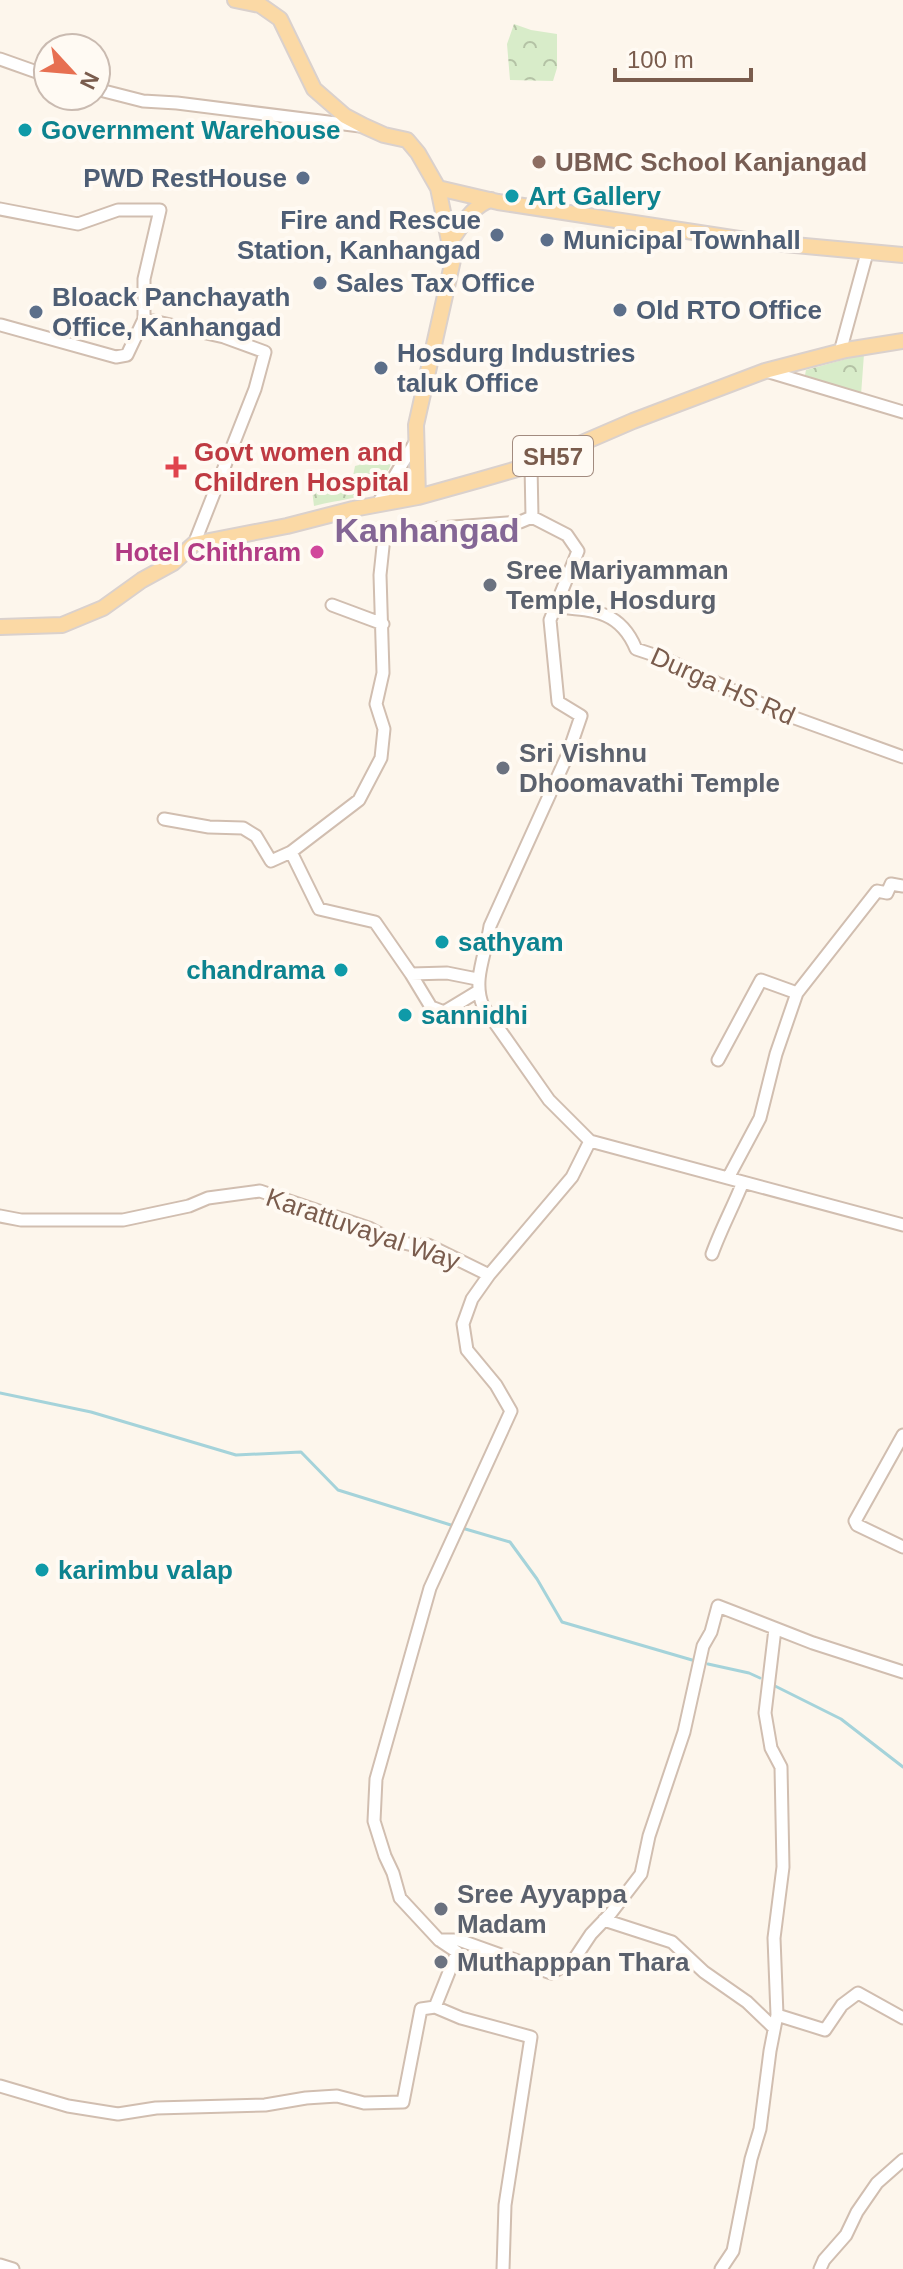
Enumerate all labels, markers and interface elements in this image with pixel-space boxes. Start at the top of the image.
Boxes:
north arrow [32,32,112,112]
scale bar [615,32,751,82]
text: 100 m [627,46,694,73]
text: N [75,68,104,93]
place label: Government Warehouse [41,115,341,145]
marker: Government Warehouse [16,121,34,139]
place label: UBMC School Kanjangad [555,147,867,177]
marker: UBMC School Kanjangad [530,153,548,171]
place label: PWD RestHouse [83,163,287,193]
marker: PWD RestHouse [294,169,312,187]
place label: Art Gallery [528,181,661,211]
marker: Art Gallery [503,187,521,205]
place label: Fire and Rescue Station, Kanhangad [237,205,481,265]
place label: Municipal Townhall [563,225,801,255]
marker: Fire and Rescue Station, Kanhangad [488,226,506,244]
marker: Municipal Townhall [538,231,556,249]
place label: Sales Tax Office [336,268,535,298]
marker: Sales Tax Office [311,274,329,292]
place label: Bloack Panchayath Office, Kanhangad [52,282,290,342]
place label: Old RTO Office [636,295,822,325]
marker: Old RTO Office [611,301,629,319]
marker: Bloack Panchayath Office, Kanhangad [27,303,45,321]
place label: Hosdurg Industries taluk Office [397,338,635,398]
marker: Hosdurg Industries taluk Office [372,359,390,377]
road number: SH57 [513,436,593,476]
place label: Govt women and Children Hospital [194,437,409,497]
marker: Govt women and Children Hospital [165,456,187,478]
district label: Kanhangad [334,511,520,549]
place label: Hotel Chithram [115,537,301,567]
marker: Hotel Chithram [308,543,326,561]
place label: Sree Mariyamman Temple, Hosdurg [506,555,729,615]
marker: Sree Mariyamman Temple, Hosdurg [481,576,499,594]
street label: Durga HS Rd [646,641,800,731]
place label: Sri Vishnu Dhoomavathi Temple [519,738,780,798]
marker: Sri Vishnu Dhoomavathi Temple [494,759,512,777]
place label: sathyam [458,927,564,957]
marker: sathyam [433,933,451,951]
place label: chandrama [186,955,326,985]
marker: chandrama [332,961,350,979]
place label: sannidhi [421,1000,528,1030]
marker: sannidhi [396,1006,414,1024]
street label: Karattuvayal Way [262,1182,464,1276]
place label: karimbu valap [58,1555,233,1585]
marker: karimbu valap [33,1561,51,1579]
place label: Sree Ayyappa Madam [457,1879,628,1939]
marker: Sree Ayyappa Madam [432,1900,450,1918]
place label: Muthapppan Thara [457,1947,690,1977]
marker: Muthapppan Thara [432,1953,450,1971]

